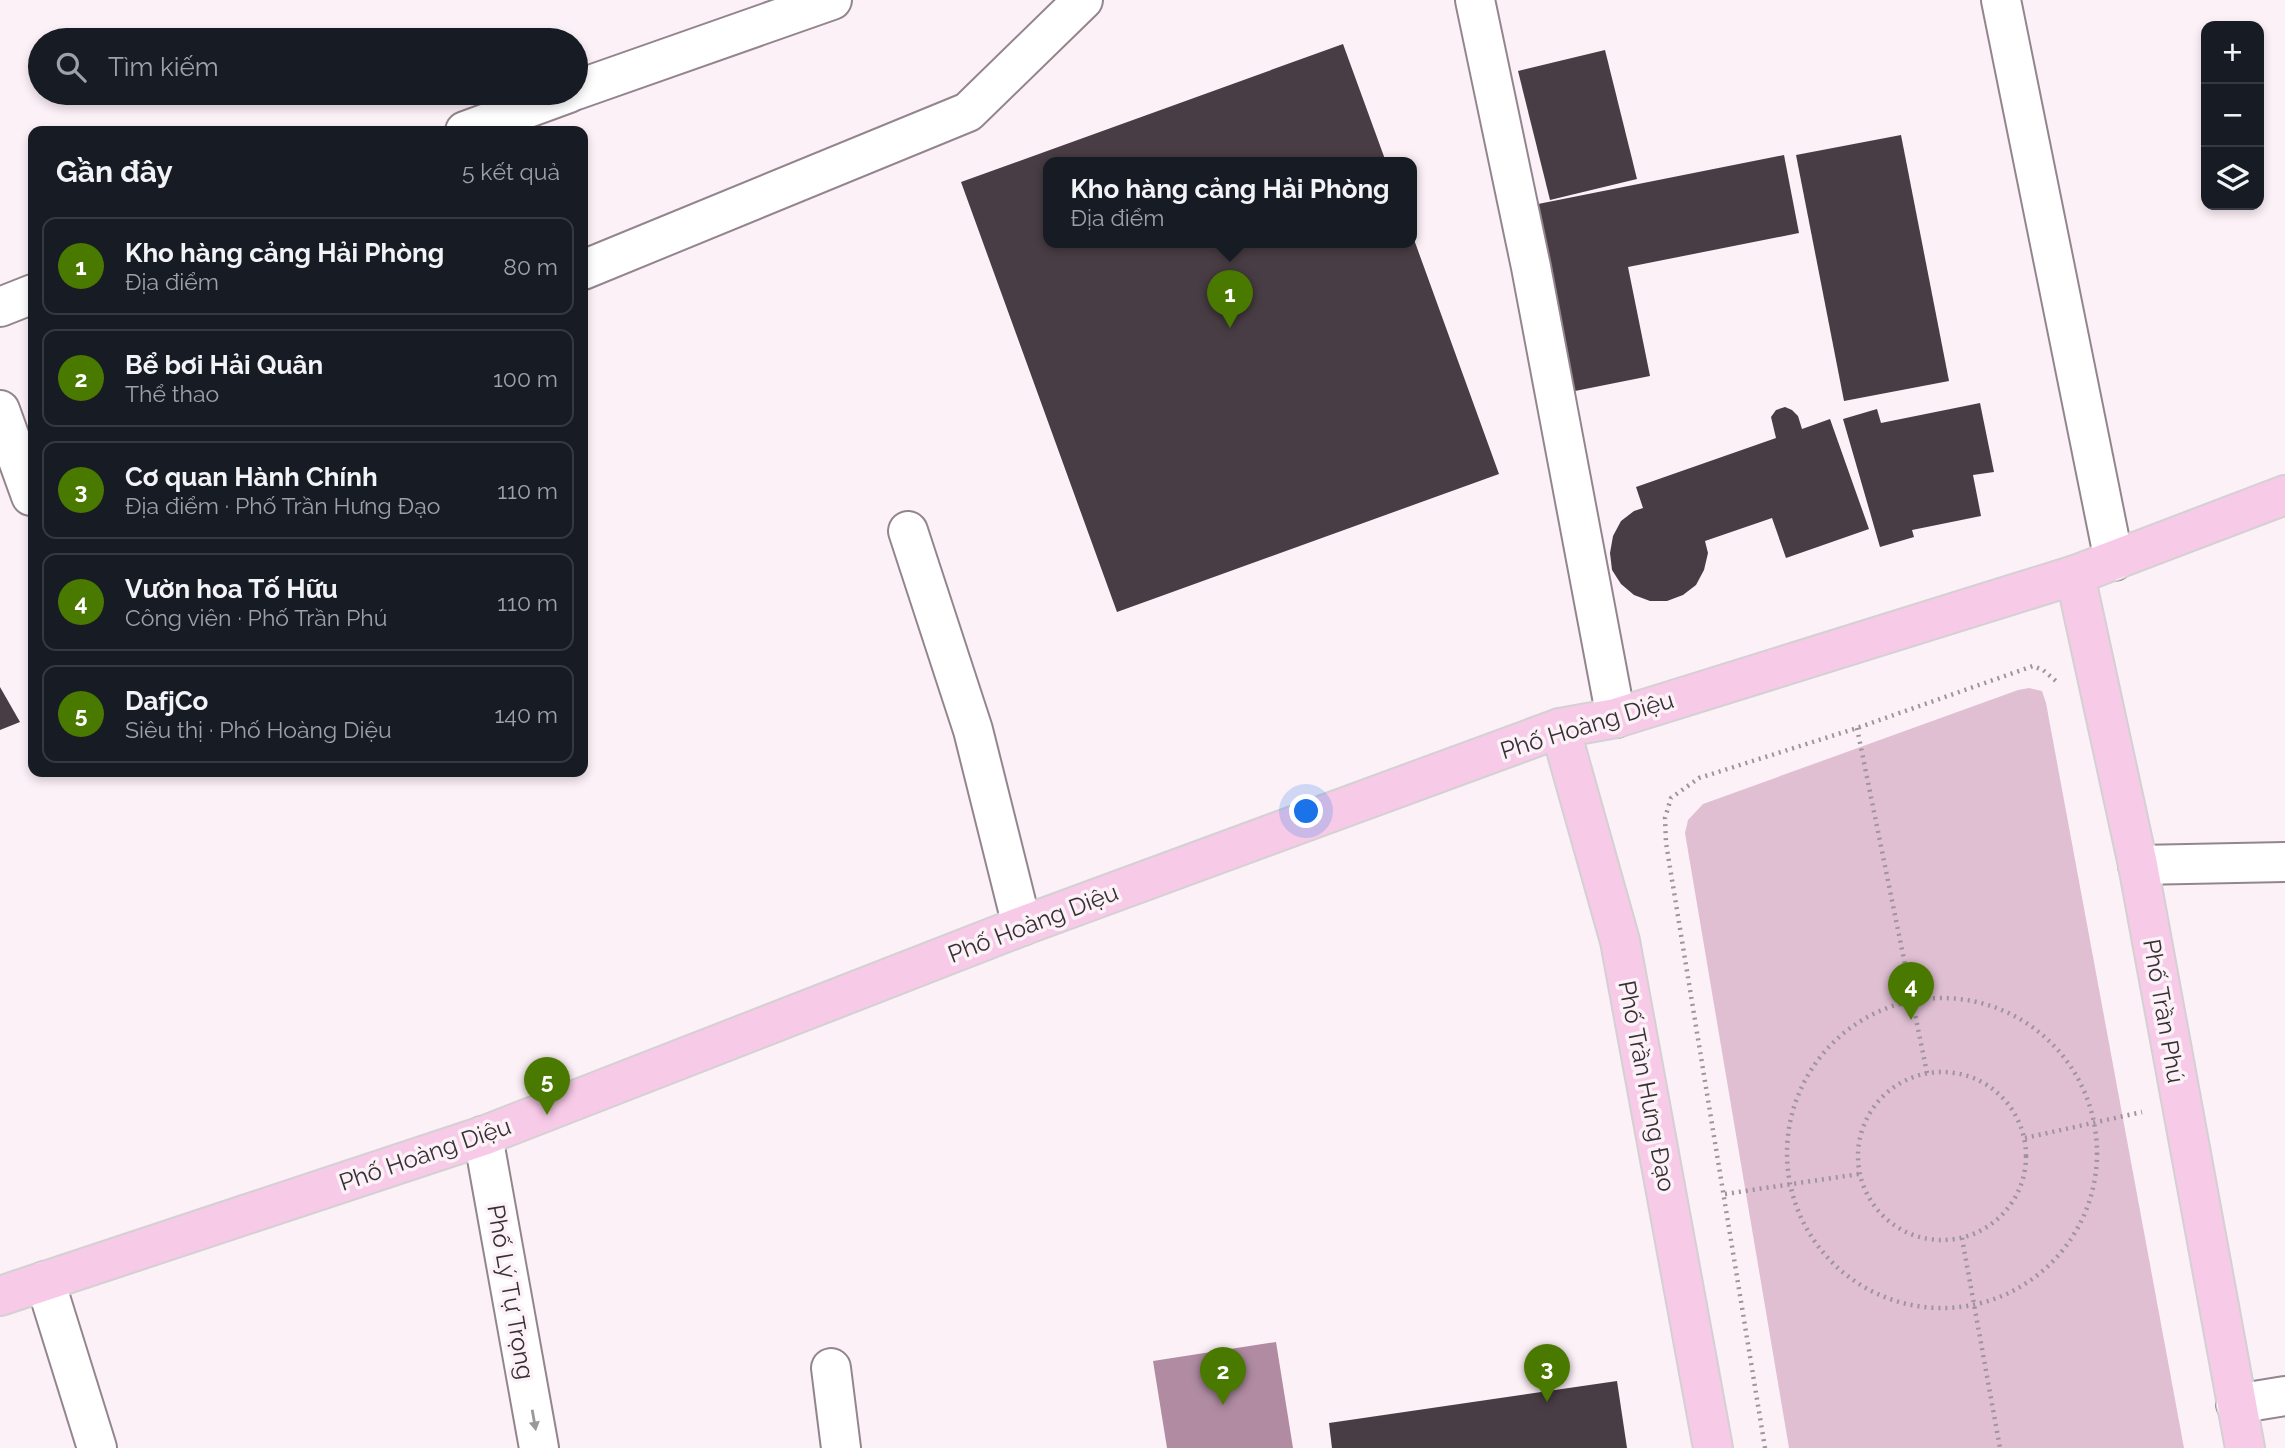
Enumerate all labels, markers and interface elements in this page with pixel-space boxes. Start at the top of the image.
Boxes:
map controls [2201,21,2264,210]
button: + [2201,21,2264,84]
search box [28,28,588,105]
icon: search [52,48,90,86]
text: Tìm kiếm [108,52,219,82]
button: − [2201,84,2264,147]
button: layers [2201,147,2264,210]
text: Gần đây [56,154,173,189]
popup [1043,157,1417,248]
text: 5 kết quả [462,158,560,185]
text: Kho hàng cảng Hải Phòng [1070,174,1390,204]
text: Địa điểm [1070,204,1164,231]
text: Kho hàng cảng Hải Phòng [125,238,444,268]
text: 1 [75,253,87,280]
text: 80 m [503,253,558,280]
text: Địa điểm [125,268,219,295]
pin: 1 [1207,270,1253,328]
text: Bể bơi Hải Quân [125,350,323,380]
text: 2 [75,365,87,392]
text: 100 m [493,365,558,392]
text: Thể thao [125,380,219,407]
text: Cơ quan Hành Chính [125,462,378,492]
text: 3 [75,477,87,504]
text: 110 m [497,477,558,504]
text: Địa điểm · Phố Trần Hưng Đạo [125,492,440,519]
text: Vườn hoa Tố Hữu [125,574,338,604]
text: 4 [74,589,88,616]
text: 110 m [497,589,558,616]
text: Công viên · Phố Trần Phú [125,604,387,631]
street label: Phố Hoàng Diệu [1497,685,1677,765]
text: DafjCo [125,686,208,716]
text: 5 [75,701,87,728]
text: 140 m [495,701,558,728]
text: Siêu thị · Phố Hoàng Diệu [125,716,392,743]
your location [1289,794,1323,828]
street label: Phố Hoàng Diệu [944,877,1122,969]
street label: Phố Trần Phú [2137,937,2191,1085]
pin: 4 [1888,962,1934,1020]
street label: Phố Trần Hưng Đạo [1612,978,1682,1194]
pin: 5 [524,1057,570,1115]
street label: Phố Hoàng Diệu [335,1111,515,1197]
street label: Phố Lý Tự Trọng [481,1202,541,1382]
pin: 3 [1524,1344,1570,1402]
pin: 2 [1200,1347,1246,1405]
one-way arrow [528,1409,539,1431]

